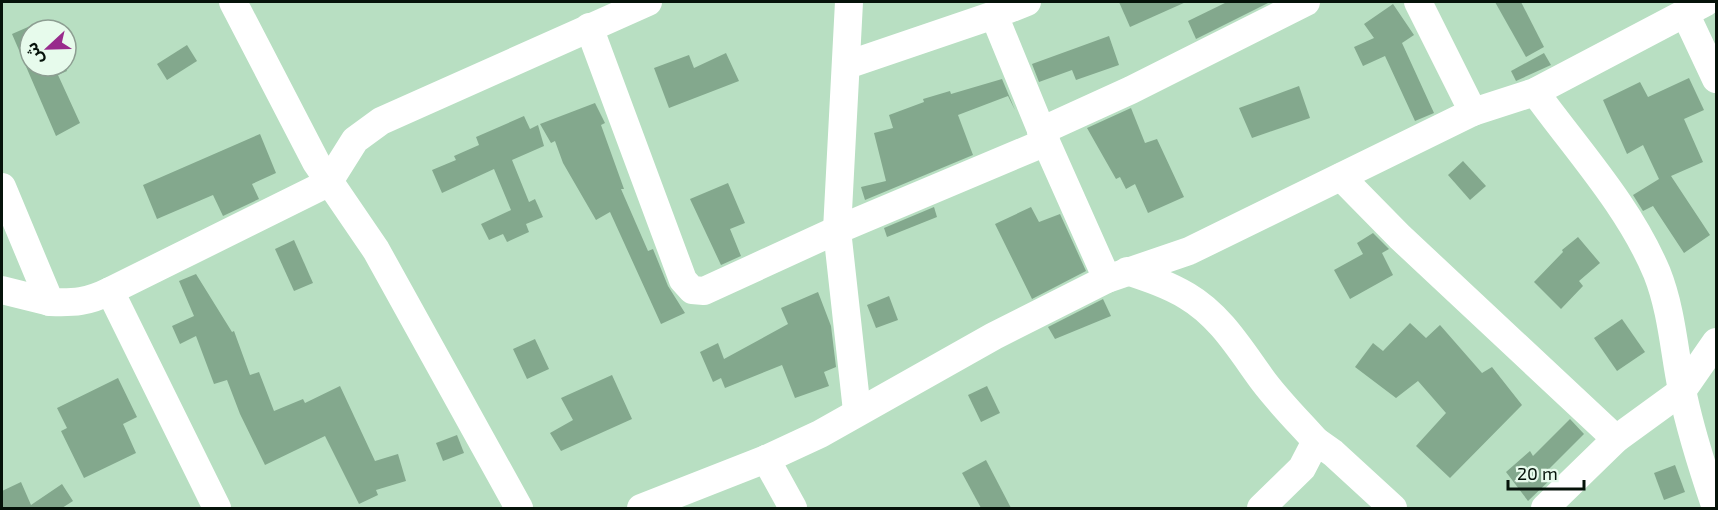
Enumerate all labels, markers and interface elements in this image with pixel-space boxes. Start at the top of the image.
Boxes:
north arrow [18,18,78,78]
text: ش [21,40,47,68]
scale bar [1508,453,1584,491]
text: 20 m [1517,462,1558,484]

